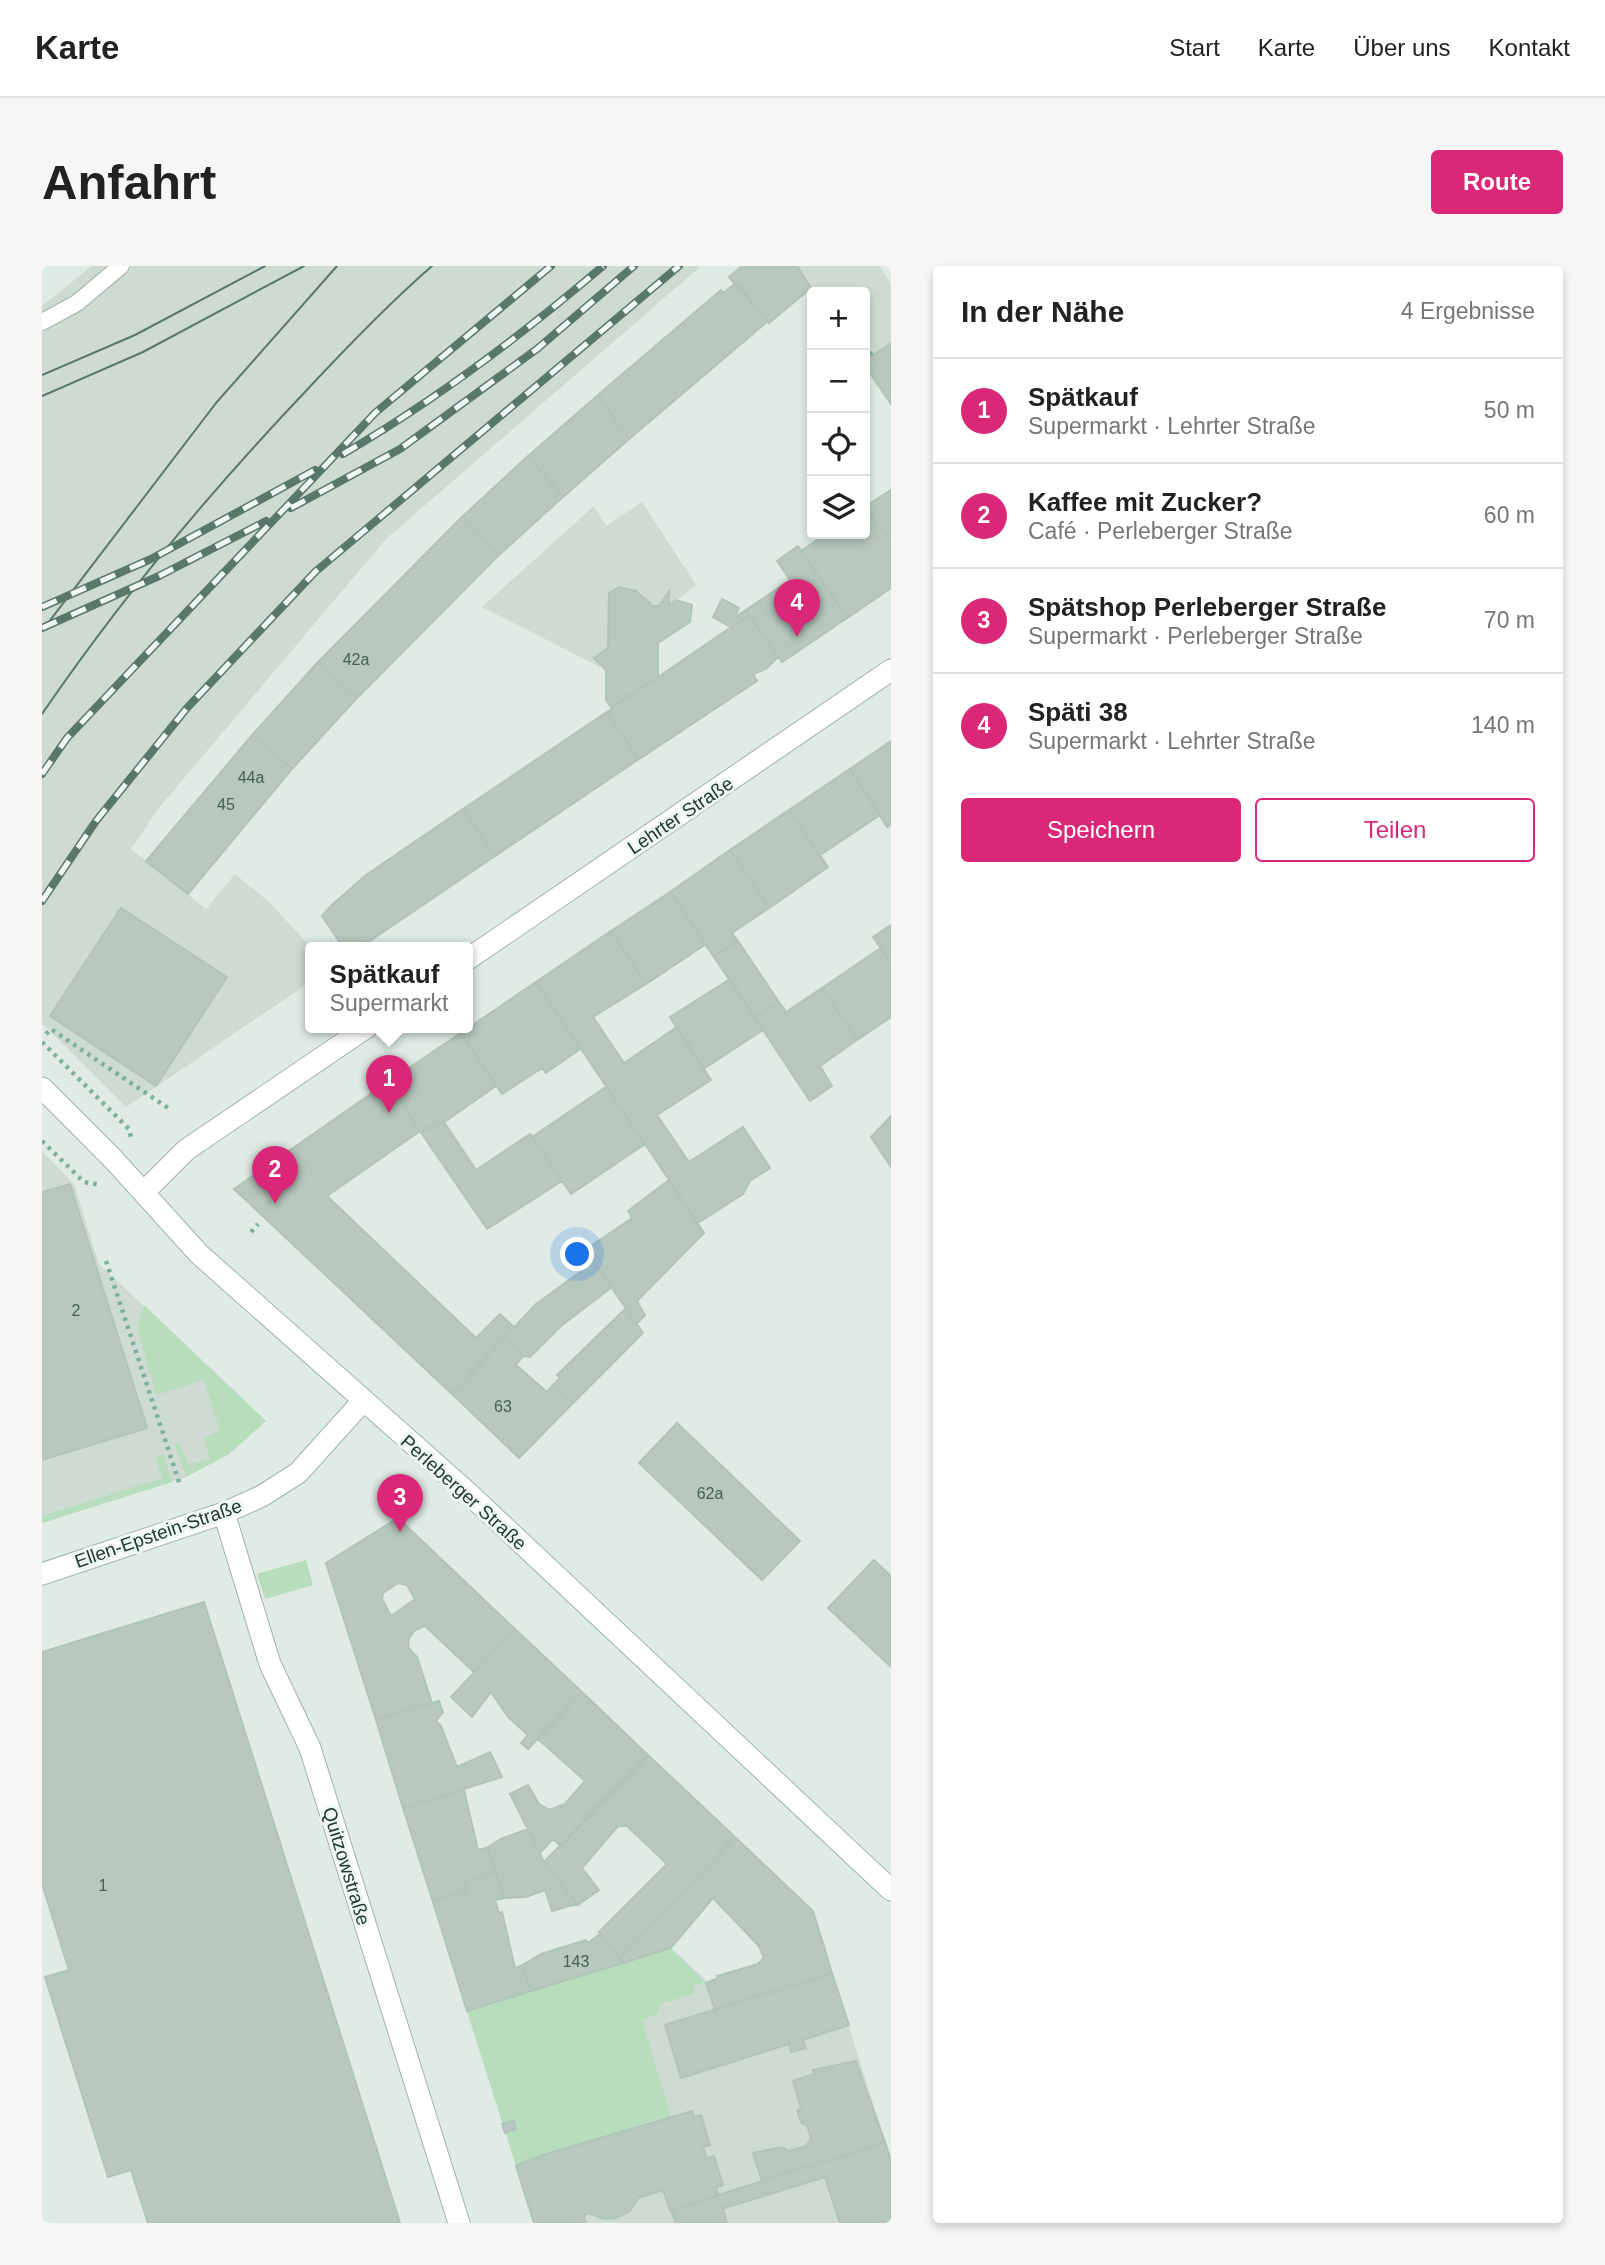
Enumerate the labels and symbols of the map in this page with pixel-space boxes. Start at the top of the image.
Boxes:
pin: 4 [774,579,820,637]
house number: 42a [343,651,369,668]
house number: 44a [238,769,264,786]
street label: Lehrter Straße [624,772,737,858]
house number: 45 [217,796,235,813]
pin: 1 [366,1055,412,1113]
pin: 2 [252,1146,298,1204]
your location [560,1237,594,1271]
house number: 2 [72,1302,81,1319]
house number: 63 [494,1398,512,1415]
street label: Perleberger Straße [397,1431,531,1554]
pin: 3 [377,1474,423,1532]
house number: 62a [697,1485,723,1502]
street label: Ellen-Epstein-Straße [72,1495,244,1572]
street label: Quitzowstraße [319,1805,374,1928]
house number: 1 [99,1877,108,1894]
house number: 143 [563,1953,589,1970]

